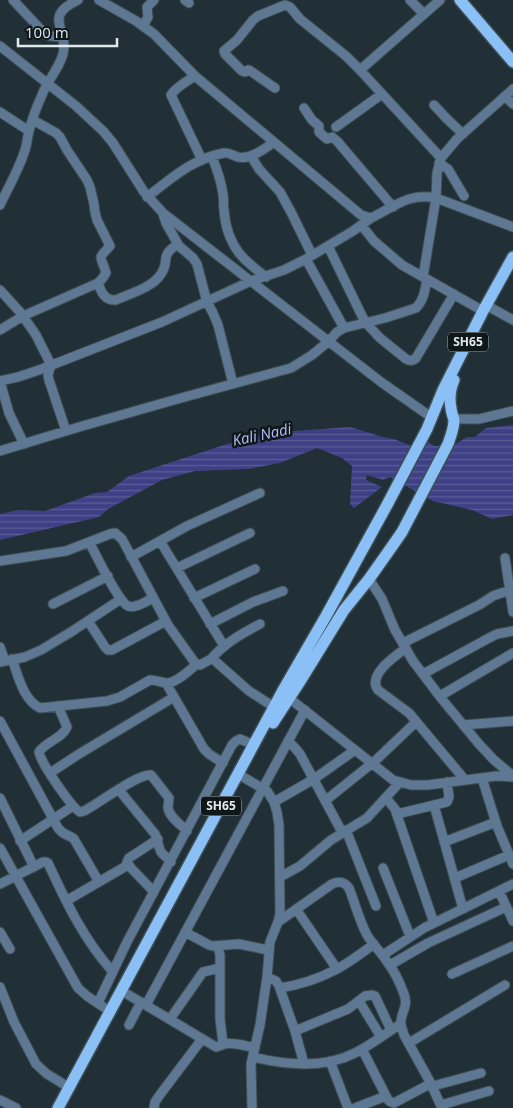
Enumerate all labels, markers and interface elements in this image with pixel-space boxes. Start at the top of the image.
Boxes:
scale bar [18,15,116,47]
text: 100 m [25,22,69,42]
road number: SH65 [448,332,488,352]
water label: Kali Nadi [230,418,293,450]
road number: SH65 [201,796,241,816]

